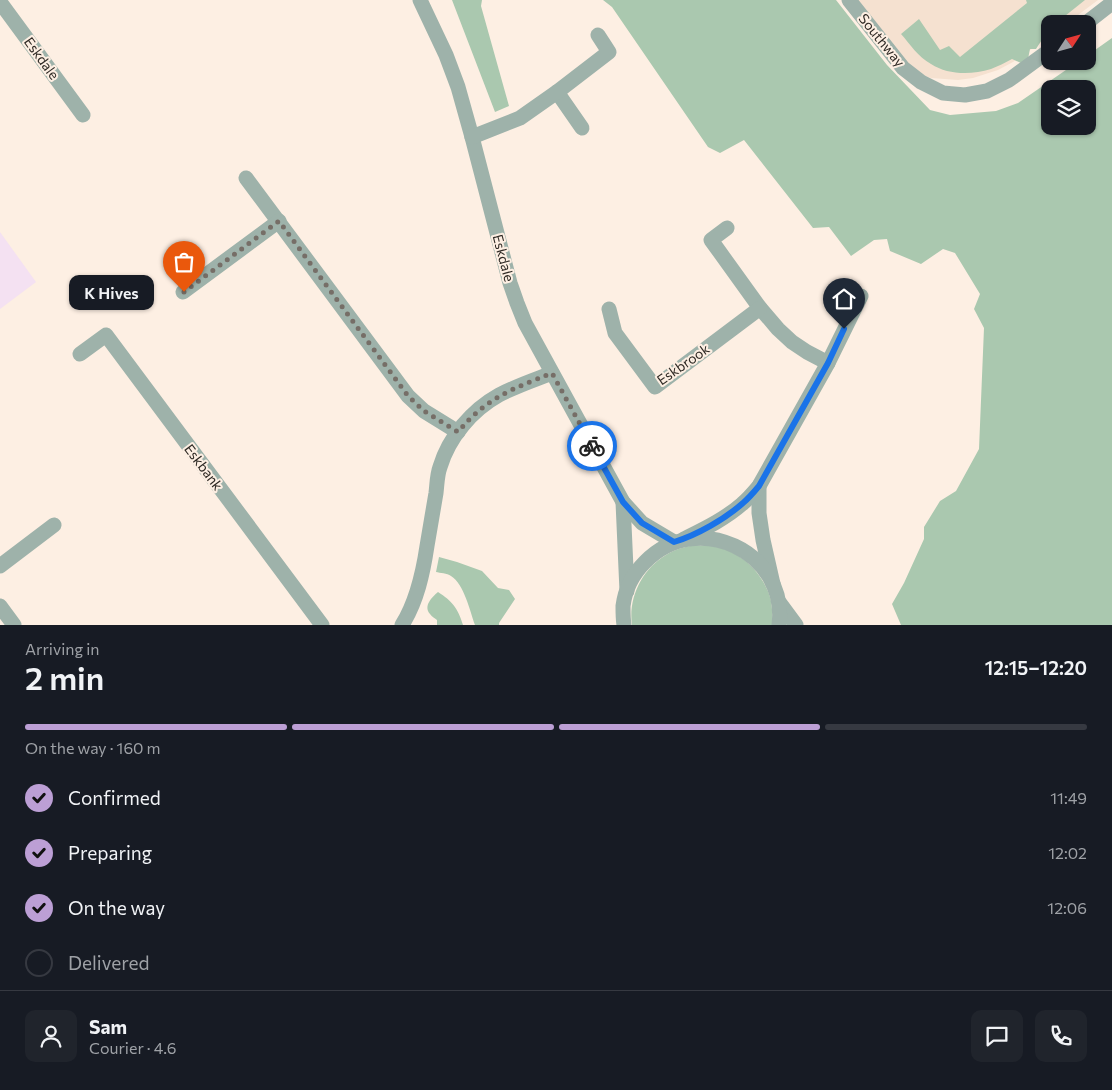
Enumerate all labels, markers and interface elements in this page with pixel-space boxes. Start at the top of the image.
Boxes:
street label: Southway [855,10,909,70]
north arrow [1041,15,1096,70]
map controls [1041,15,1096,135]
street label: Eskdale [21,33,63,83]
button: layers [1041,80,1096,135]
street label: Eskdale [490,232,518,284]
pin [163,241,205,292]
icon: bag [170,248,198,276]
callout: K Hives [69,274,154,310]
pin [823,278,865,329]
text: K Hives [84,283,139,302]
icon: home [830,285,858,313]
street label: Eskbrook [653,340,713,388]
courier [567,421,617,471]
icon: bike [578,432,606,460]
street label: Eskbank [181,441,227,494]
text: Arriving in [25,639,99,658]
text: 12:15–12:20 [985,656,1087,679]
text: 2 min [25,657,104,697]
text: On the way · 160 m [25,738,161,757]
icon: check [25,784,53,812]
text: Confirmed [68,786,161,809]
text: 11:49 [1050,788,1087,807]
icon: check [25,839,53,867]
text: Preparing [68,841,152,864]
text: 12:02 [1048,843,1087,862]
icon: check [25,894,53,922]
text: On the way [68,896,165,919]
text: 12:06 [1047,898,1087,917]
text: Delivered [68,951,149,974]
button: person [25,1010,77,1062]
button: chat [971,1010,1023,1062]
button: phone [1035,1010,1087,1062]
text: Sam [89,1015,127,1038]
text: Courier · 4.6 [89,1038,176,1057]

